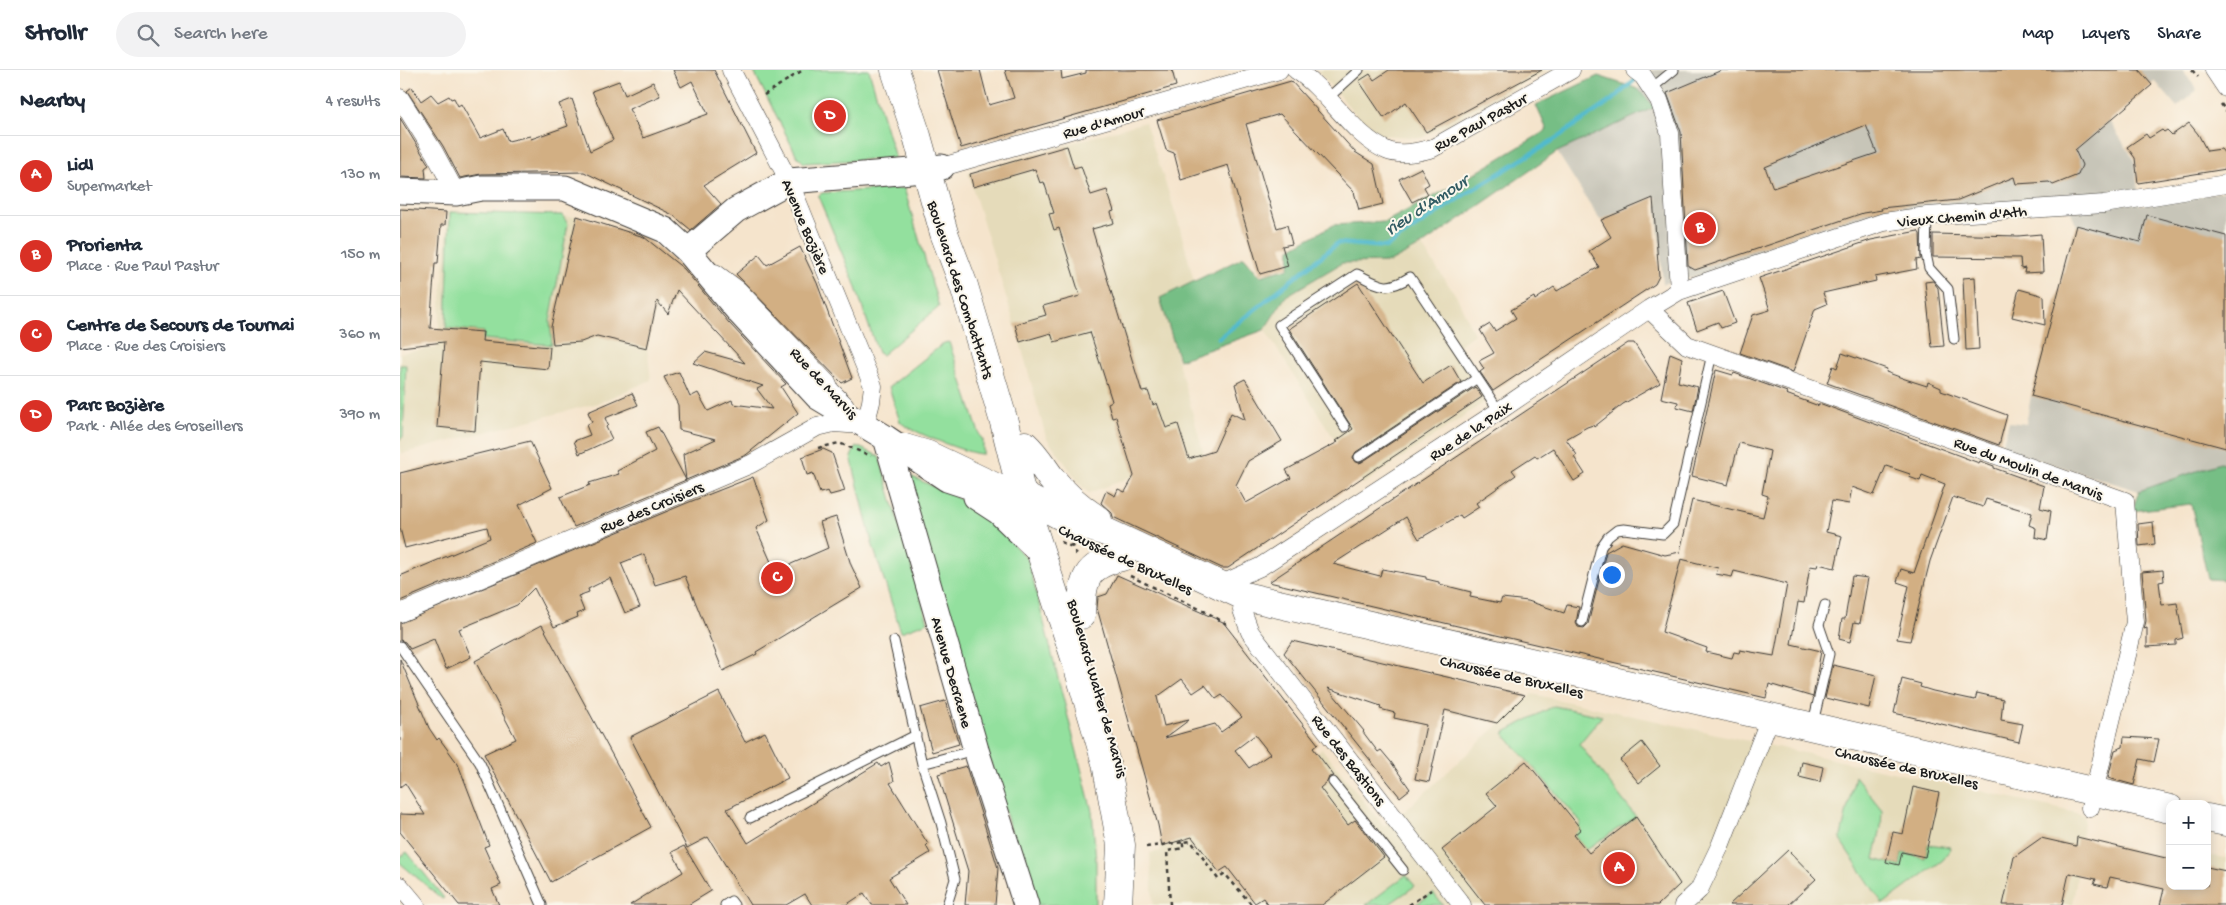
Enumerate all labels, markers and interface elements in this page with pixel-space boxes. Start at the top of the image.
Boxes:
search box [116,12,466,57]
text: Strollr [25,20,86,49]
icon: search [134,21,162,49]
text: Search here [174,23,268,46]
text: Map [2022,24,2054,45]
text: Layers [2082,24,2129,45]
text: Share [2157,24,2201,45]
text: Nearby [20,90,85,115]
street label: Rue Paul Pastur [1432,90,1533,158]
text: 4 results [325,93,380,112]
pin: D [814,97,846,135]
street label: Rue d'Amour [1061,103,1148,145]
text: Lidl [67,155,93,178]
text: A [31,166,41,185]
text: 130 m [341,166,380,185]
water label: rieu d'Amour [1382,169,1476,241]
street label: Avenue Bozière [775,177,833,278]
text: Supermarket [67,178,152,197]
street label: Boulevard des Combattants [921,198,997,382]
street label: Vieux Chemin d'Ath [1896,203,2028,234]
pin: B [1684,209,1716,247]
text: Prorienta [67,235,142,258]
text: B [32,246,40,265]
text: 150 m [341,246,380,265]
text: Place · Rue Paul Pastur [67,258,218,277]
text: Centre de Secours de Tournai [67,315,294,338]
text: C [32,326,40,345]
text: 360 m [339,326,380,345]
text: Place · Rue des Croisiers [67,338,225,357]
street label: Rue de Marvis [784,344,861,425]
text: Parc Bozière [67,395,164,418]
street label: Rue de la Paix [1427,399,1517,467]
text: D [31,406,41,425]
text: 390 m [339,406,380,425]
text: Park · Allée des Groseillers [67,418,243,437]
street label: Rue du Moulin de Marvis [1951,434,2106,507]
street label: Rue des Croisiers [598,478,708,540]
street label: Chaussée de Bruxelles [1054,522,1196,601]
pin: C [761,559,793,597]
your location [1599,562,1625,588]
street label: Boulevard Walter de Marvis [1061,597,1130,781]
street label: Avenue Decraene [925,615,975,731]
street label: Chaussée de Bruxelles [1438,653,1586,704]
street label: Rue des Bastions [1306,712,1389,811]
street label: Chaussée de Bruxelles [1833,744,1981,795]
map controls [2166,800,2211,890]
button: + [2166,800,2211,845]
button: − [2166,845,2211,890]
pin: A [1603,849,1635,887]

